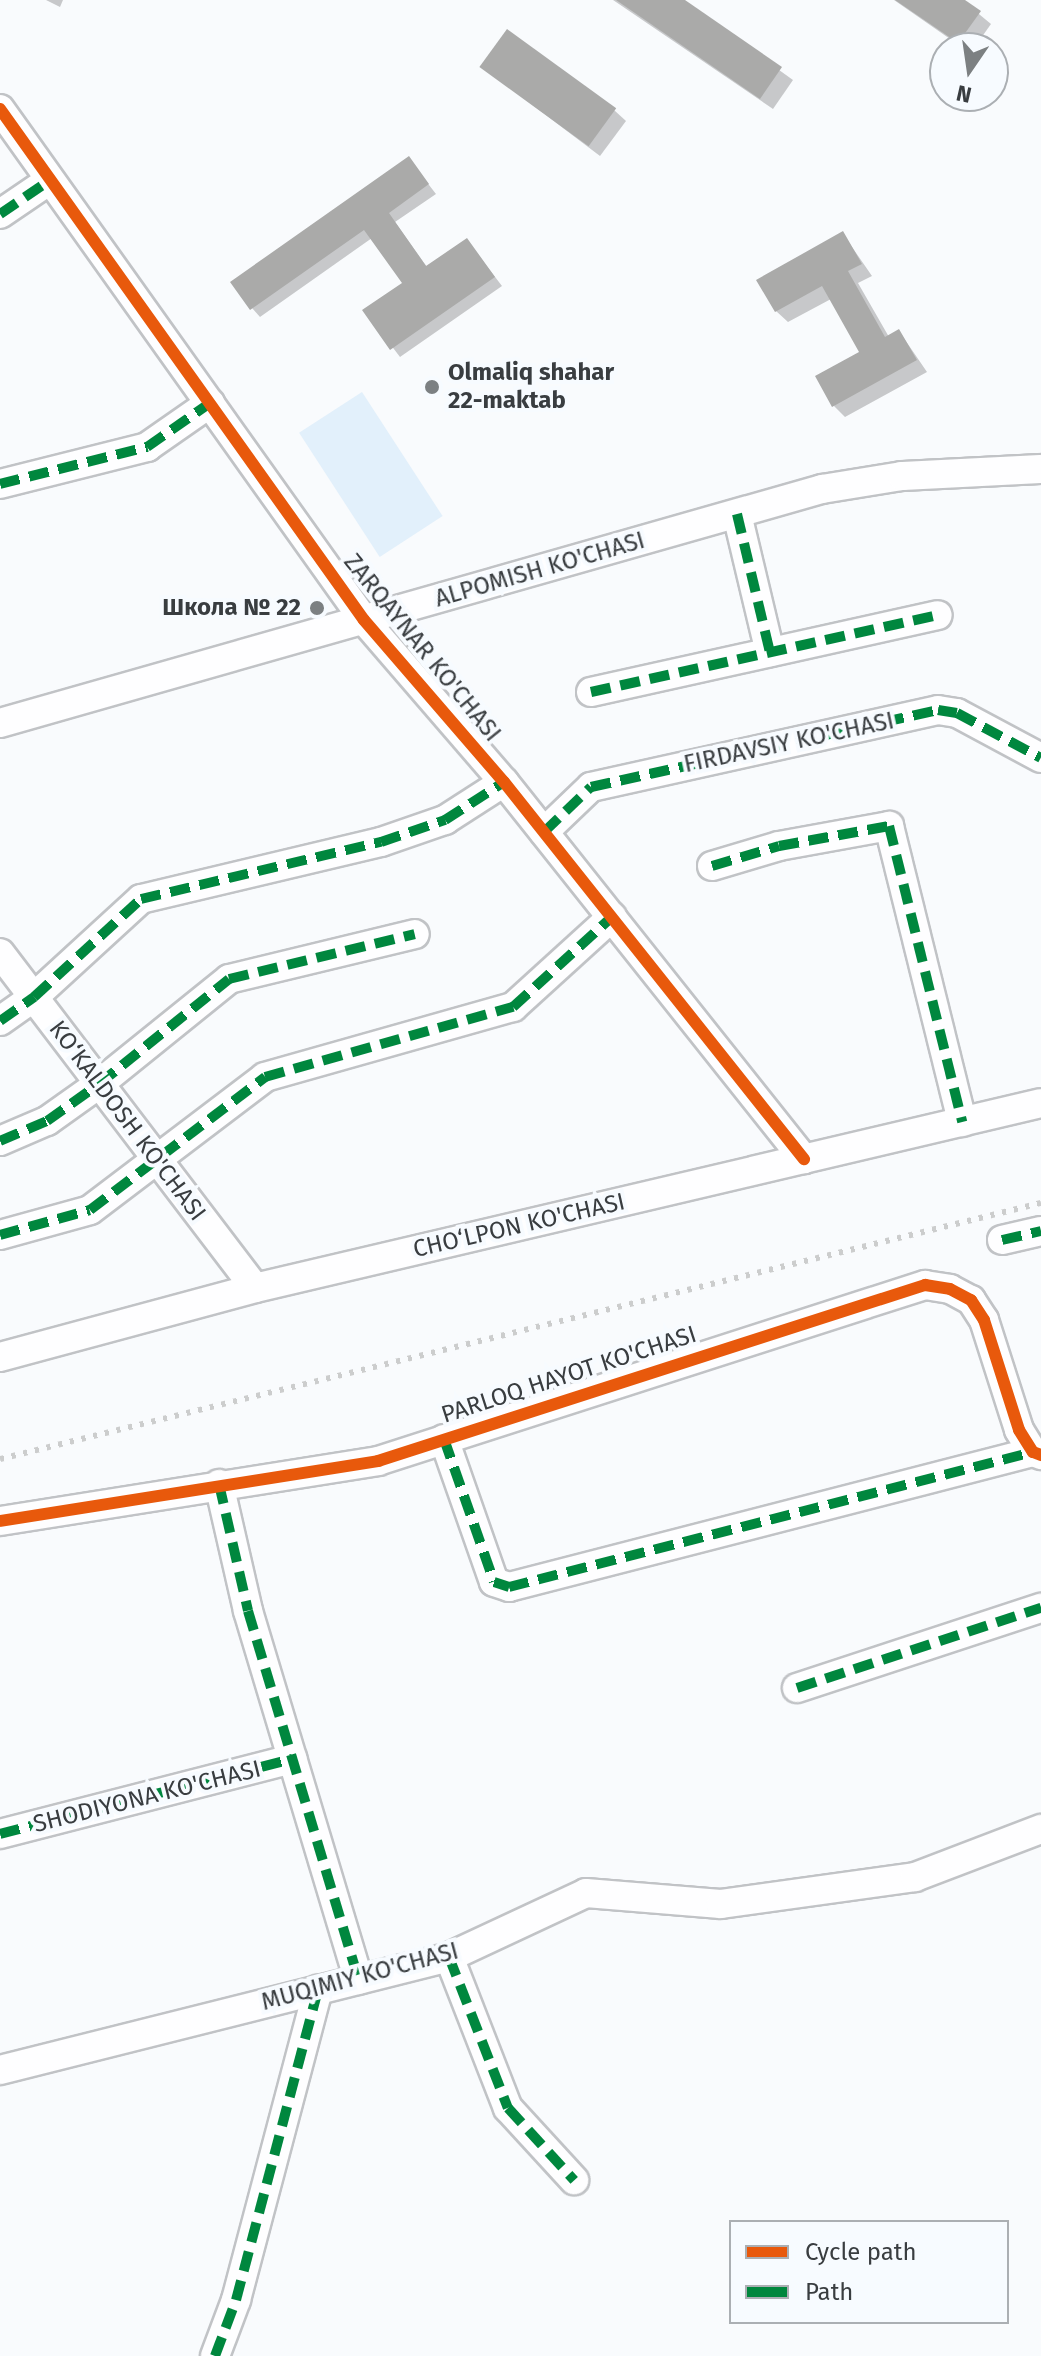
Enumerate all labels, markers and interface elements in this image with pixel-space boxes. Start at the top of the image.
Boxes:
north arrow [929,32,1009,112]
text: N [954,79,974,109]
place label: Olmaliq shahar 22-maktab [448,359,614,415]
marker: Olmaliq shahar 22-maktab [423,378,441,396]
street label: ALPOMISH KO'CHASI [432,526,648,614]
street label: ZARQAYNAR KO'CHASI [337,548,507,748]
place label: Школа № 22 [162,594,301,622]
marker: Школа № 22 [308,599,326,617]
street label: FIRDAVSIY KO'CHASI [681,707,897,779]
street label: KO‘KALDOSH KO'CHASI [42,1015,212,1227]
street label: CHO‘LPON KO'CHASI [410,1188,628,1264]
street label: PARLOQ HAYOT KO'CHASI [438,1320,700,1430]
street label: SHODIYONA KO'CHASI [30,1755,264,1839]
street label: MUQIMIY KO'CHASI [258,1937,462,2017]
legend [729,2220,1009,2324]
text: Cycle path [805,2238,917,2266]
text: Path [805,2278,853,2306]

